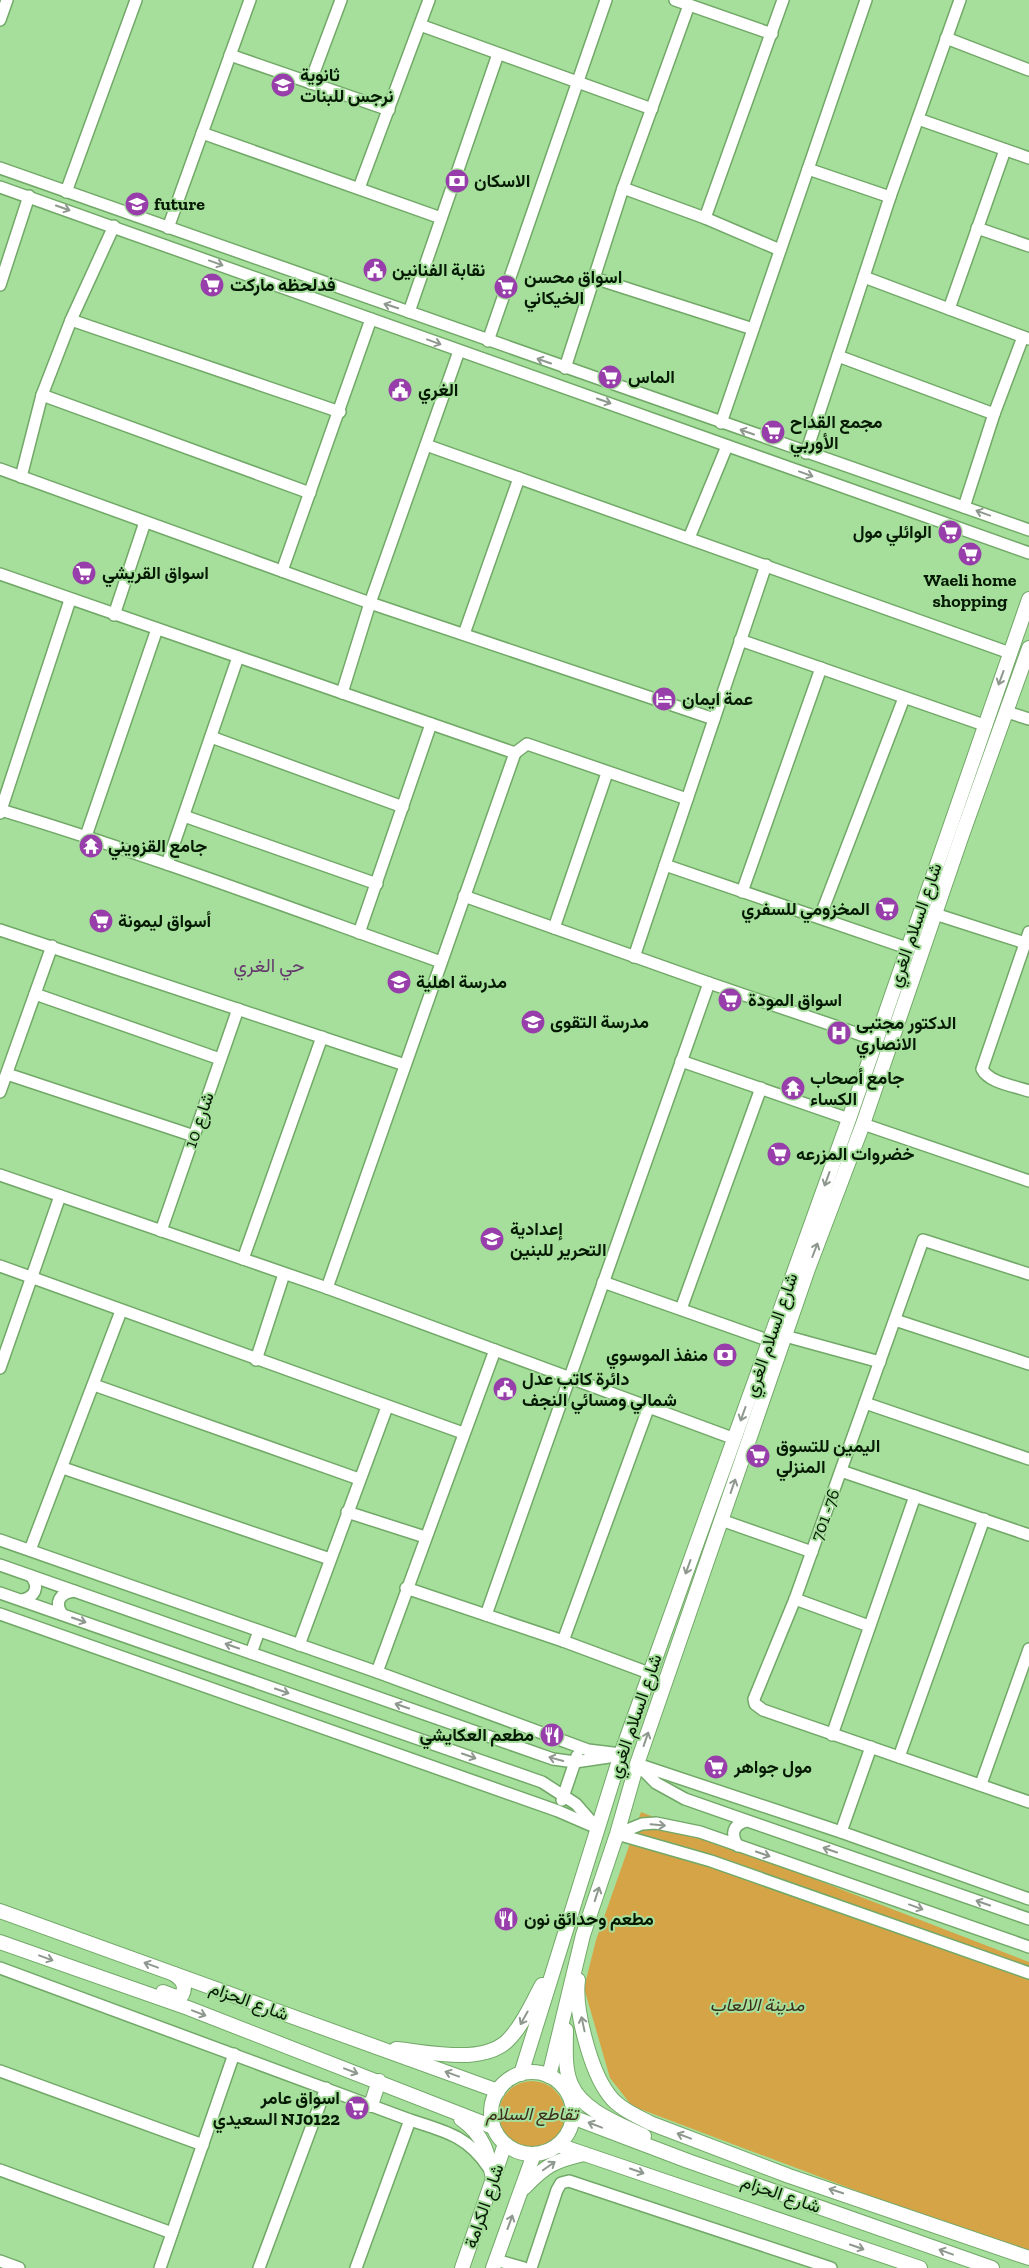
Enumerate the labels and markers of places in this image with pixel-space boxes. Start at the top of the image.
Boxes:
place label: ثانوية نرجس للبنات [300,64,394,107]
school or university icon: ثانوية نرجس للبنات [270,72,296,98]
bank icon: الاسكان [444,168,470,194]
place label: الاسكان [474,170,530,192]
school or university icon: future [124,191,150,217]
place label: future [154,193,205,215]
public building icon: نقابة الفنانين [362,257,388,283]
place label: نقابة الفنانين [392,259,485,281]
place label: اسواق محسن الخيكاني [524,266,622,313]
supermarket icon: فدلحظه ماركت [199,272,225,298]
place label: فدلحظه ماركت [230,274,336,296]
supermarket icon: اسواق محسن الخيكاني [493,274,519,300]
supermarket icon: الماس [597,364,623,390]
place label: الماس [628,366,675,388]
public building icon: الغري [387,377,413,403]
place label: الغري [418,379,459,405]
place label: مجمع القداح الأوربي [790,411,883,458]
supermarket icon: مجمع القداح الأوربي [760,419,786,445]
supermarket icon: الوائلي مول [937,519,963,545]
place label: الوائلي مول [853,521,932,547]
supermarket icon: Waeli home shopping [957,541,983,567]
supermarket icon: اسواق القريشي [71,560,97,586]
place label: اسواق القريشي [102,562,209,588]
place label: Waeli home shopping [924,569,1017,612]
hotel icon: عمة ايمان [651,686,677,712]
place label: عمة ايمان [682,688,753,710]
temple icon: جامع القزويني [78,833,104,859]
place label: جامع القزويني [108,835,207,861]
supermarket icon: المخزومي للسفري [874,896,900,922]
place label: المخزومي للسفري [741,898,870,924]
supermarket icon: أسواق ليمونة [88,908,114,934]
place label: أسواق ليمونة [118,910,212,932]
school or university icon: مدرسة اهلية [386,969,412,995]
place label: مدرسة اهلية [416,971,507,993]
supermarket icon: اسواق المودة [717,987,743,1013]
place label: اسواق المودة [748,989,842,1011]
school or university icon: مدرسة التقوى [520,1009,546,1035]
place label: مدرسة التقوى [550,1011,649,1033]
place label: الدكتور مجتبى الانصاري [856,1012,957,1059]
hospital icon: الدكتور مجتبى الانصاري [826,1020,852,1046]
place label: جامع أصحاب الكساء [810,1067,905,1110]
temple icon: جامع أصحاب الكساء [780,1075,806,1101]
supermarket icon: خضروات المزرعه [766,1141,792,1167]
place label: خضروات المزرعه [796,1143,915,1165]
place label: إعدادية التحرير للبنين [510,1218,607,1261]
school or university icon: إعدادية التحرير للبنين [479,1226,505,1252]
bank icon: منفذ الموسوي [712,1342,738,1368]
place label: منفذ الموسوي [606,1344,708,1370]
place label: دائرة كاتب عدل شمالي ومسائي النجف [522,1368,677,1415]
public building icon: دائرة كاتب عدل شمالي ومسائي النجف [492,1376,518,1402]
place label: اليمين للتسوق المنزلي [776,1435,880,1482]
supermarket icon: اليمين للتسوق المنزلي [745,1443,771,1469]
restaurant icon: مطعم العكايشي [539,1722,565,1748]
place label: مطعم العكايشي [419,1724,534,1750]
supermarket icon: مول جواهر [703,1754,729,1780]
place label: مول جواهر [733,1756,812,1778]
restaurant icon: مطعم وحدائق نون [493,1906,519,1932]
place label: مطعم وحدائق نون [524,1908,654,1931]
place label: اسواق عامر السعيدي NJ0122 [213,2087,340,2134]
supermarket icon: اسواق عامر السعيدي NJ0122 [344,2095,370,2121]

